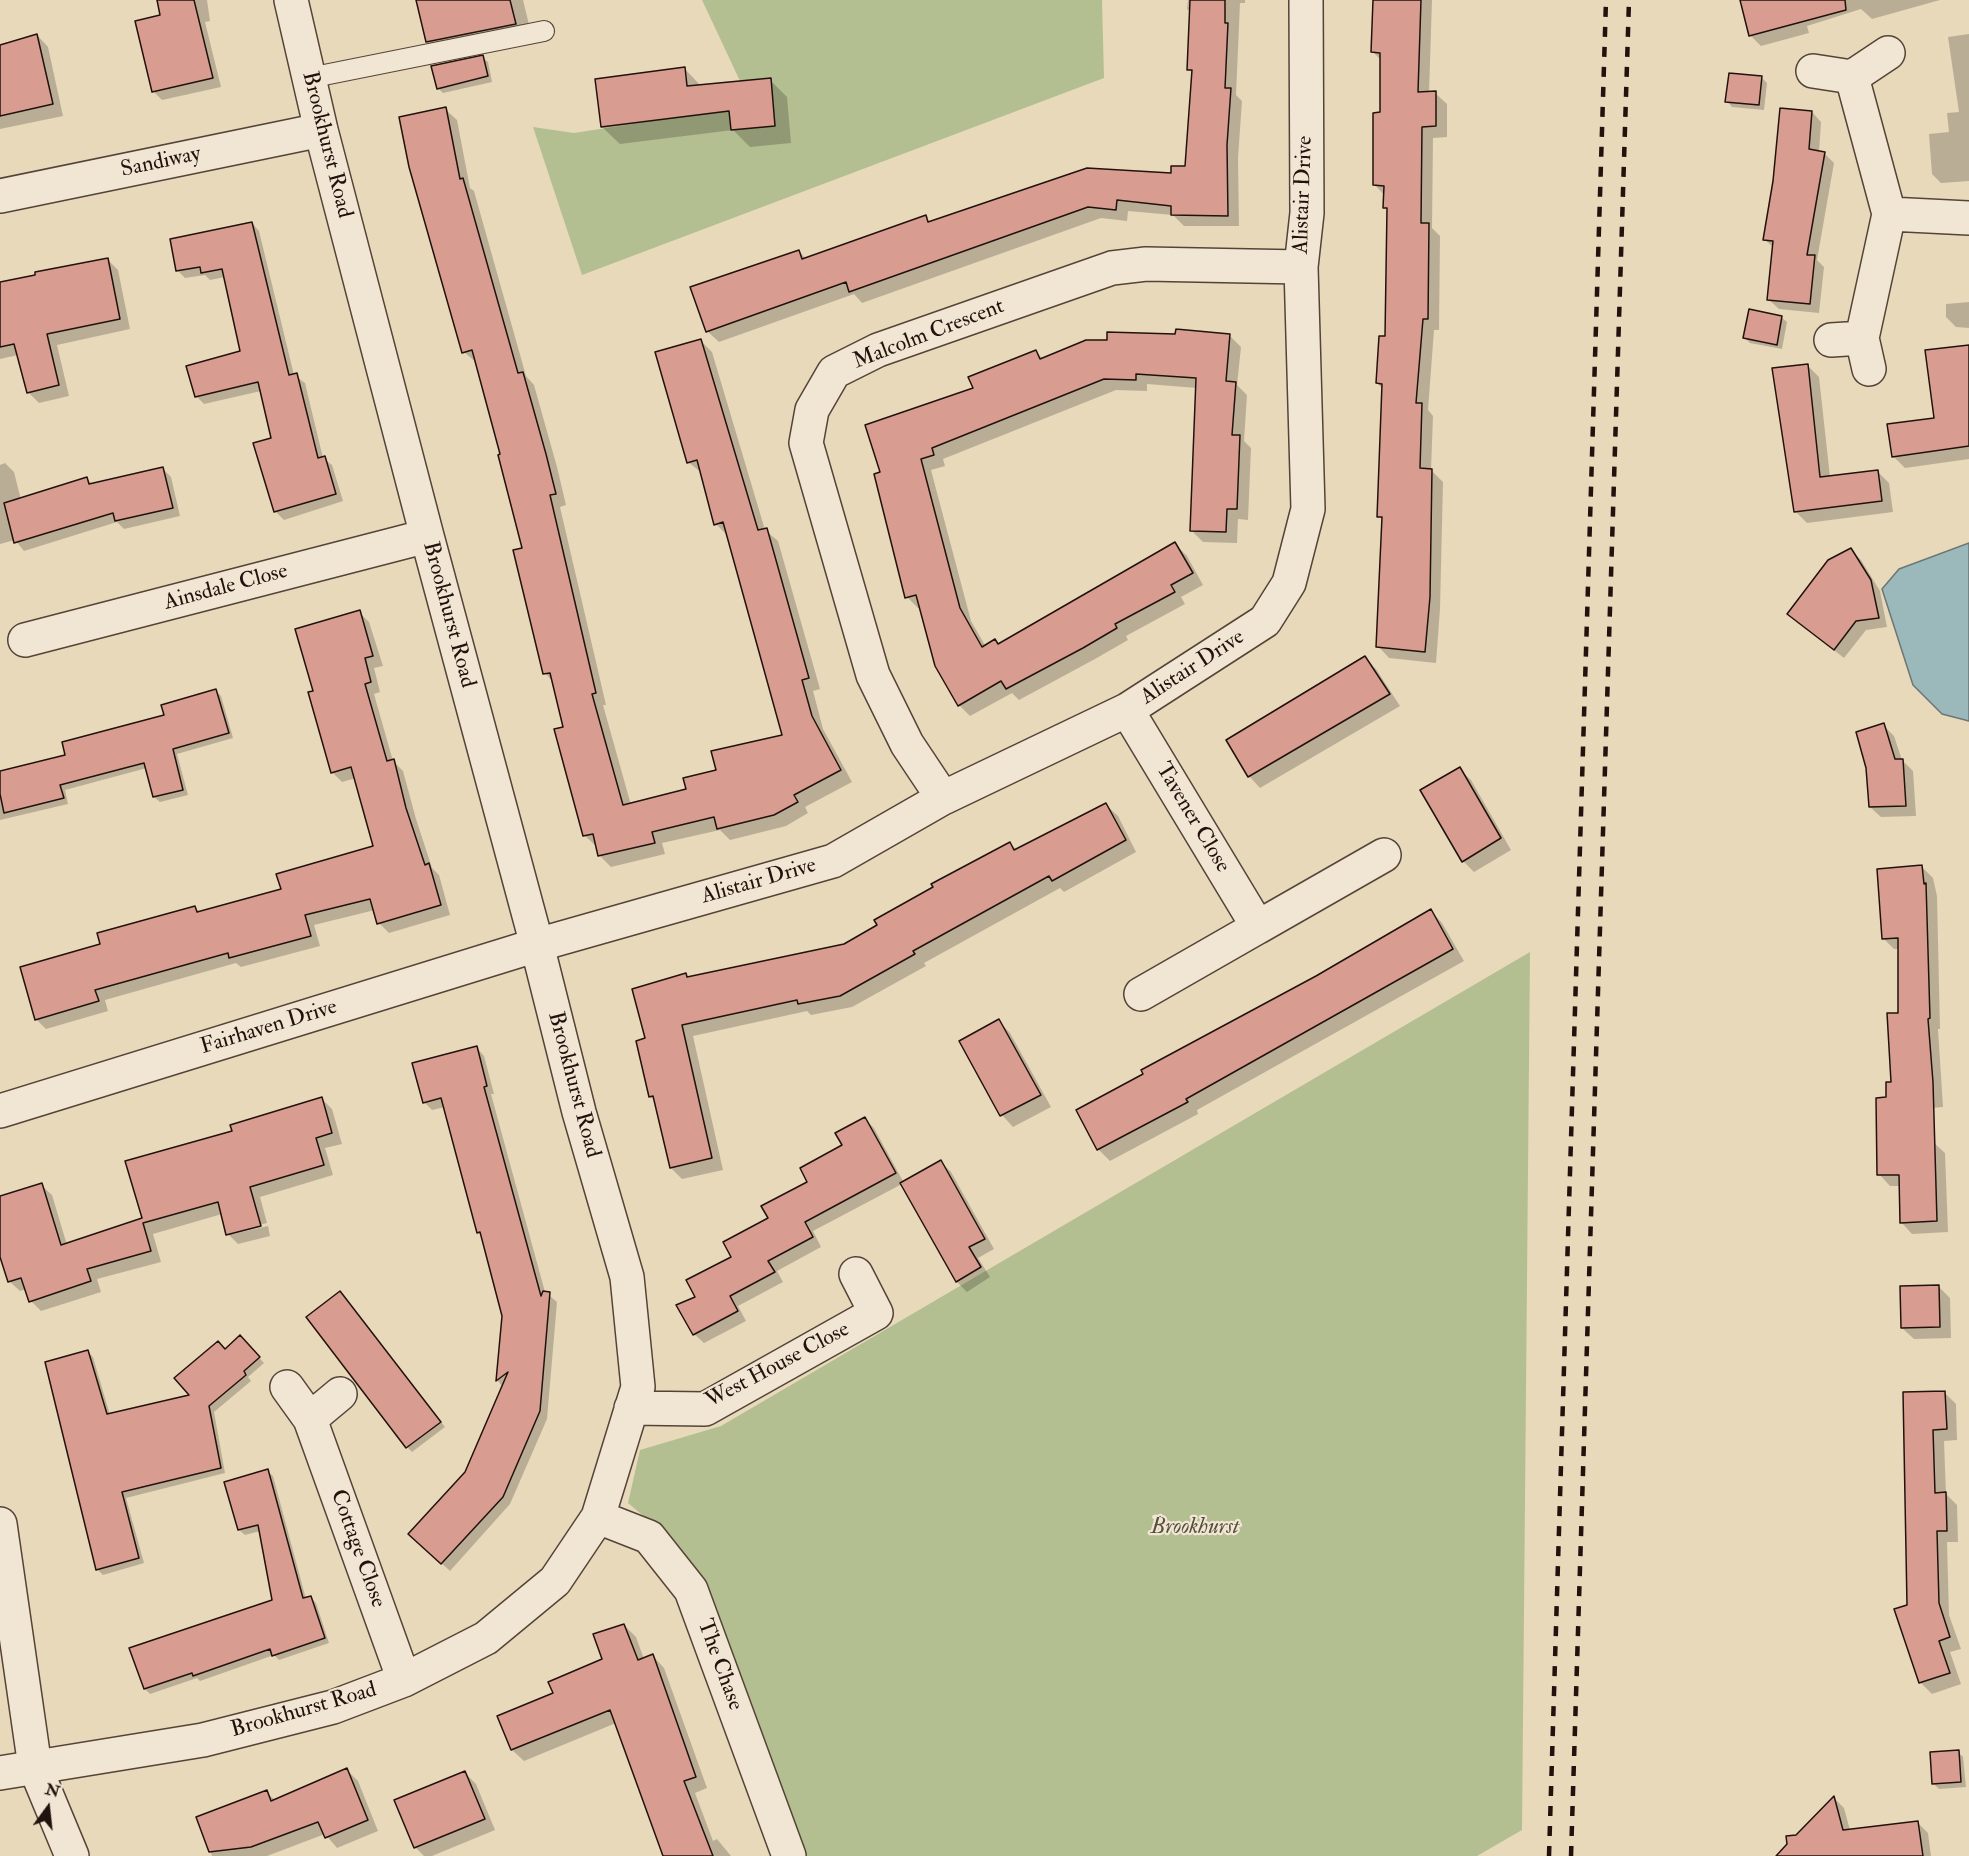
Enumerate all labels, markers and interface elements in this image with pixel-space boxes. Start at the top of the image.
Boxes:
street label: Brookhurst Road [295,69,357,221]
street label: Alistair Drive [1289,135,1319,255]
street label: Sandiway [119,142,203,184]
street label: Malcolm Crescent [850,294,1008,376]
street label: Brookhurst Road [416,539,480,691]
street label: Ainsdale Close [161,559,291,617]
street label: Alistair Drive [1136,625,1250,711]
street label: Tavener Close [1149,758,1235,878]
street label: Alistair Drive [699,853,819,911]
street label: Fairhaven Drive [198,995,340,1061]
street label: Brookhurst Road [541,1009,605,1161]
street label: West House Close [702,1317,854,1415]
street label: Cottage Close [323,1486,391,1612]
park label: Brookhurst [1151,1515,1239,1541]
street label: The Chase [690,1616,748,1714]
street label: Brookhurst Road [228,1678,380,1744]
north arrow [18,1778,78,1838]
text: N [43,1779,62,1802]

